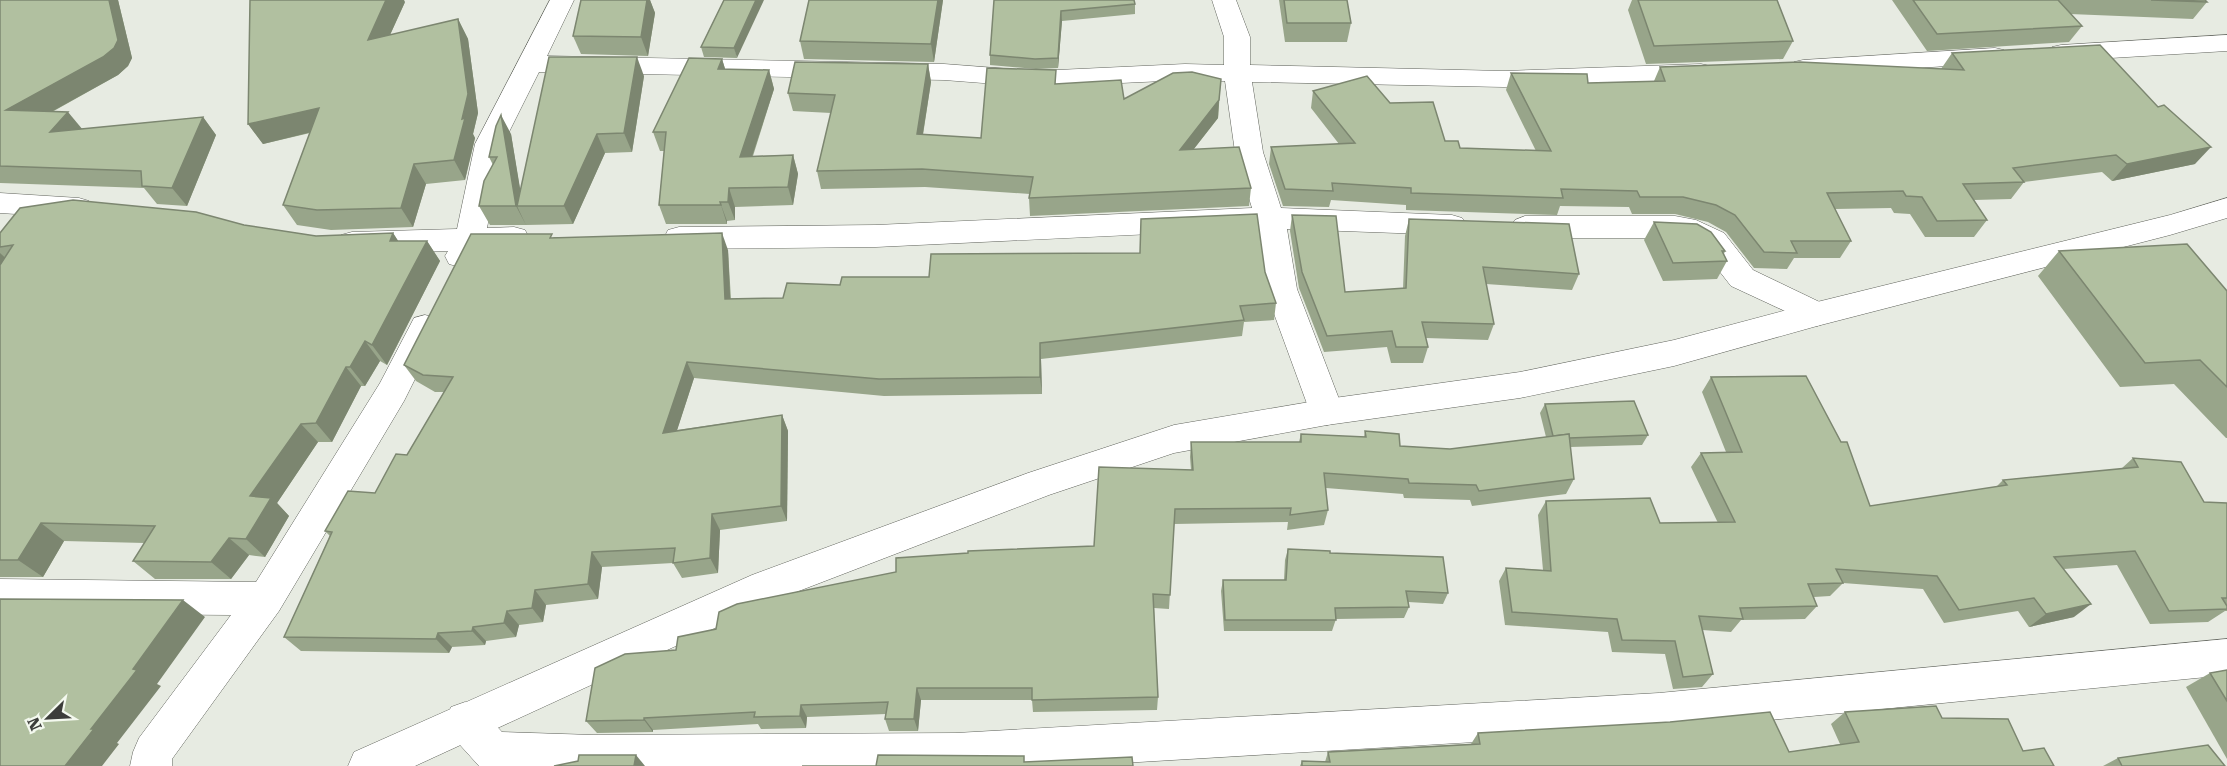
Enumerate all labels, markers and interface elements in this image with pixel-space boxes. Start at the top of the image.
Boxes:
north arrow [18,688,78,748]
text: N [24,714,46,733]

